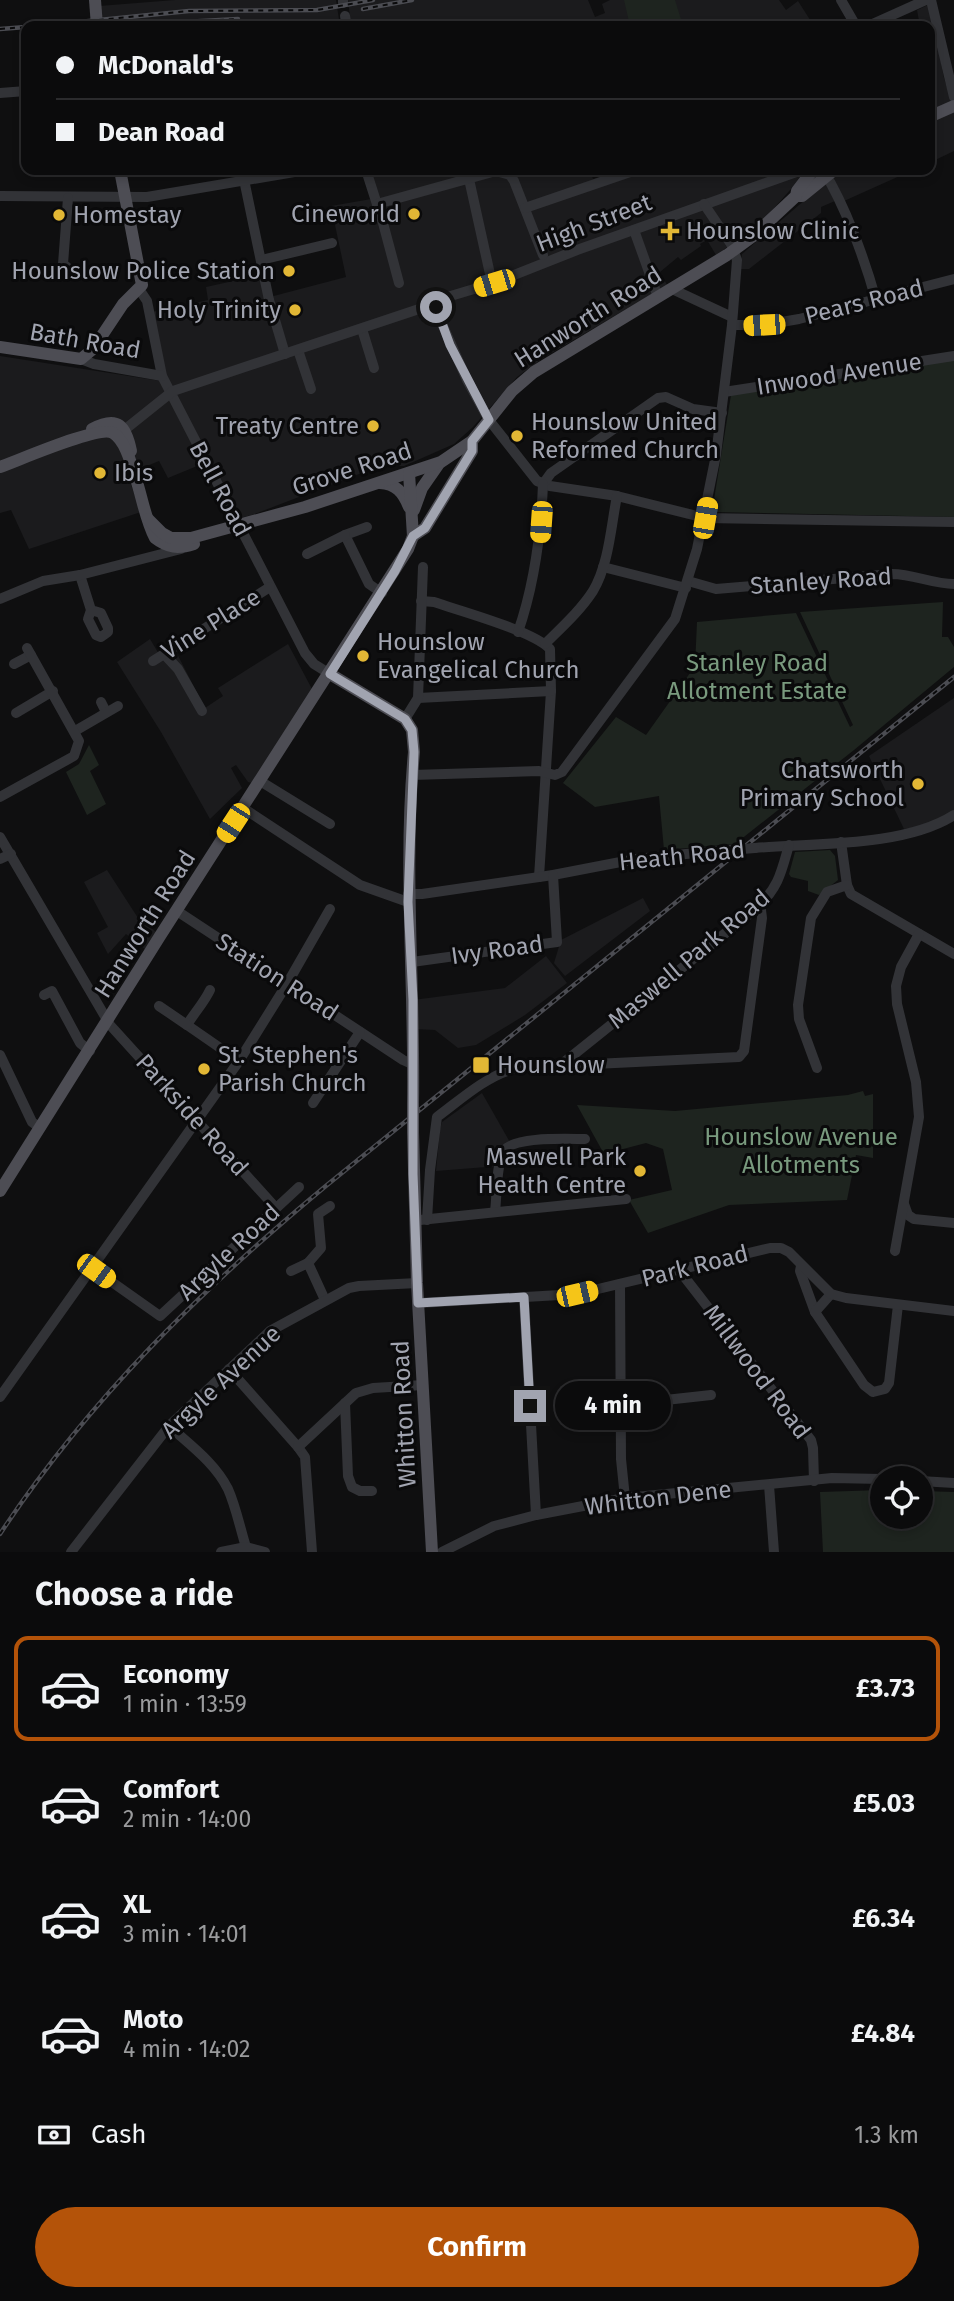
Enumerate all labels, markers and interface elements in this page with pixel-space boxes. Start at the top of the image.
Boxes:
text: McDonald's [98,50,234,81]
text: Dean Road [98,117,225,148]
street label: High Street [532,188,656,258]
place label: Cineworld [291,200,400,228]
place label: Homestay [73,201,181,229]
marker: Cineworld [406,206,422,222]
marker: Homestay [51,207,67,223]
place label: Hounslow Clinic [686,217,859,245]
marker: Hounslow Clinic [660,221,680,241]
place label: Hounslow Police Station [11,257,275,285]
street label: Hanworth Road [509,261,667,373]
marker: Hounslow Police Station [281,263,297,279]
car [471,267,518,299]
street label: Pears Road [802,274,926,330]
route start [420,291,452,323]
place label: Holy Trinity [157,296,281,324]
marker: Holy Trinity [287,302,303,318]
car [743,313,786,337]
street label: Bath Road [27,317,143,365]
street label: Inwood Avenue [754,347,924,401]
place label: Hounslow United Reformed Church [531,408,719,464]
place label: Treaty Centre [216,412,359,440]
marker: Treaty Centre [365,418,381,434]
marker: Hounslow United Reformed Church [509,428,525,444]
street label: Bell Road [183,437,257,541]
street label: Grove Road [289,437,415,501]
place label: Ibis [114,459,153,487]
marker: Ibis [92,465,108,481]
car [692,495,719,541]
car [530,500,553,544]
street label: Stanley Road [749,562,893,600]
street label: Vine Place [156,583,266,665]
place label: Hounslow Evangelical Church [377,628,580,684]
marker: Hounslow Evangelical Church [355,648,371,664]
park label: Stanley Road Allotment Estate [667,649,847,705]
place label: Chatsworth Primary School [740,756,904,812]
marker: Chatsworth Primary School [910,776,926,792]
car [213,800,254,846]
street label: Heath Road [618,835,746,877]
street label: Hanworth Road [89,845,201,1003]
street label: Maswell Park Road [603,883,775,1035]
street label: Station Road [211,927,343,1027]
street label: Ivy Road [449,930,545,970]
place label: St. Stephen's Parish Church [218,1041,367,1097]
street label: Parkside Road [130,1048,254,1182]
place label: Hounslow [497,1051,605,1079]
marker: Hounslow [471,1055,491,1075]
marker: St. Stephen's Parish Church [196,1061,212,1077]
park label: Hounslow Avenue Allotments [704,1123,898,1179]
place label: Maswell Park Health Centre [478,1143,627,1199]
marker: Maswell Park Health Centre [632,1163,648,1179]
street label: Argyle Road [172,1198,286,1306]
street label: Park Road [639,1239,751,1293]
car [73,1250,120,1292]
car [555,1279,600,1309]
street label: Millwood Road [697,1299,817,1445]
street label: Argyle Avenue [156,1320,286,1444]
street label: Whitton Road [386,1340,422,1488]
callout: 4 min [554,1382,670,1430]
route end [514,1390,546,1422]
text: 4 min [584,1391,642,1419]
map controls [870,1466,933,1529]
button: locate [870,1466,933,1529]
street label: Whitton Dene [583,1475,733,1521]
text: Choose a ride [35,1575,233,1613]
icon: car [39,1657,102,1720]
text: Economy [123,1659,229,1690]
text: £3.73 [856,1673,915,1704]
text: 1 min · 13:59 [123,1690,247,1718]
icon: car [39,1772,102,1835]
text: Comfort [123,1774,219,1805]
text: £5.03 [853,1788,915,1819]
text: 2 min · 14:00 [123,1805,251,1833]
icon: car [39,1887,102,1950]
text: XL [123,1889,151,1920]
text: £6.34 [852,1903,915,1934]
text: 3 min · 14:01 [123,1920,248,1948]
icon: car [39,2002,102,2065]
text: Moto [123,2004,183,2035]
text: £4.84 [851,2018,915,2049]
text: 4 min · 14:02 [123,2035,250,2063]
icon: cash [35,2116,73,2154]
text: Cash [91,2119,147,2150]
text: 1.3 km [854,2121,919,2149]
button: Confirm [35,2207,919,2287]

